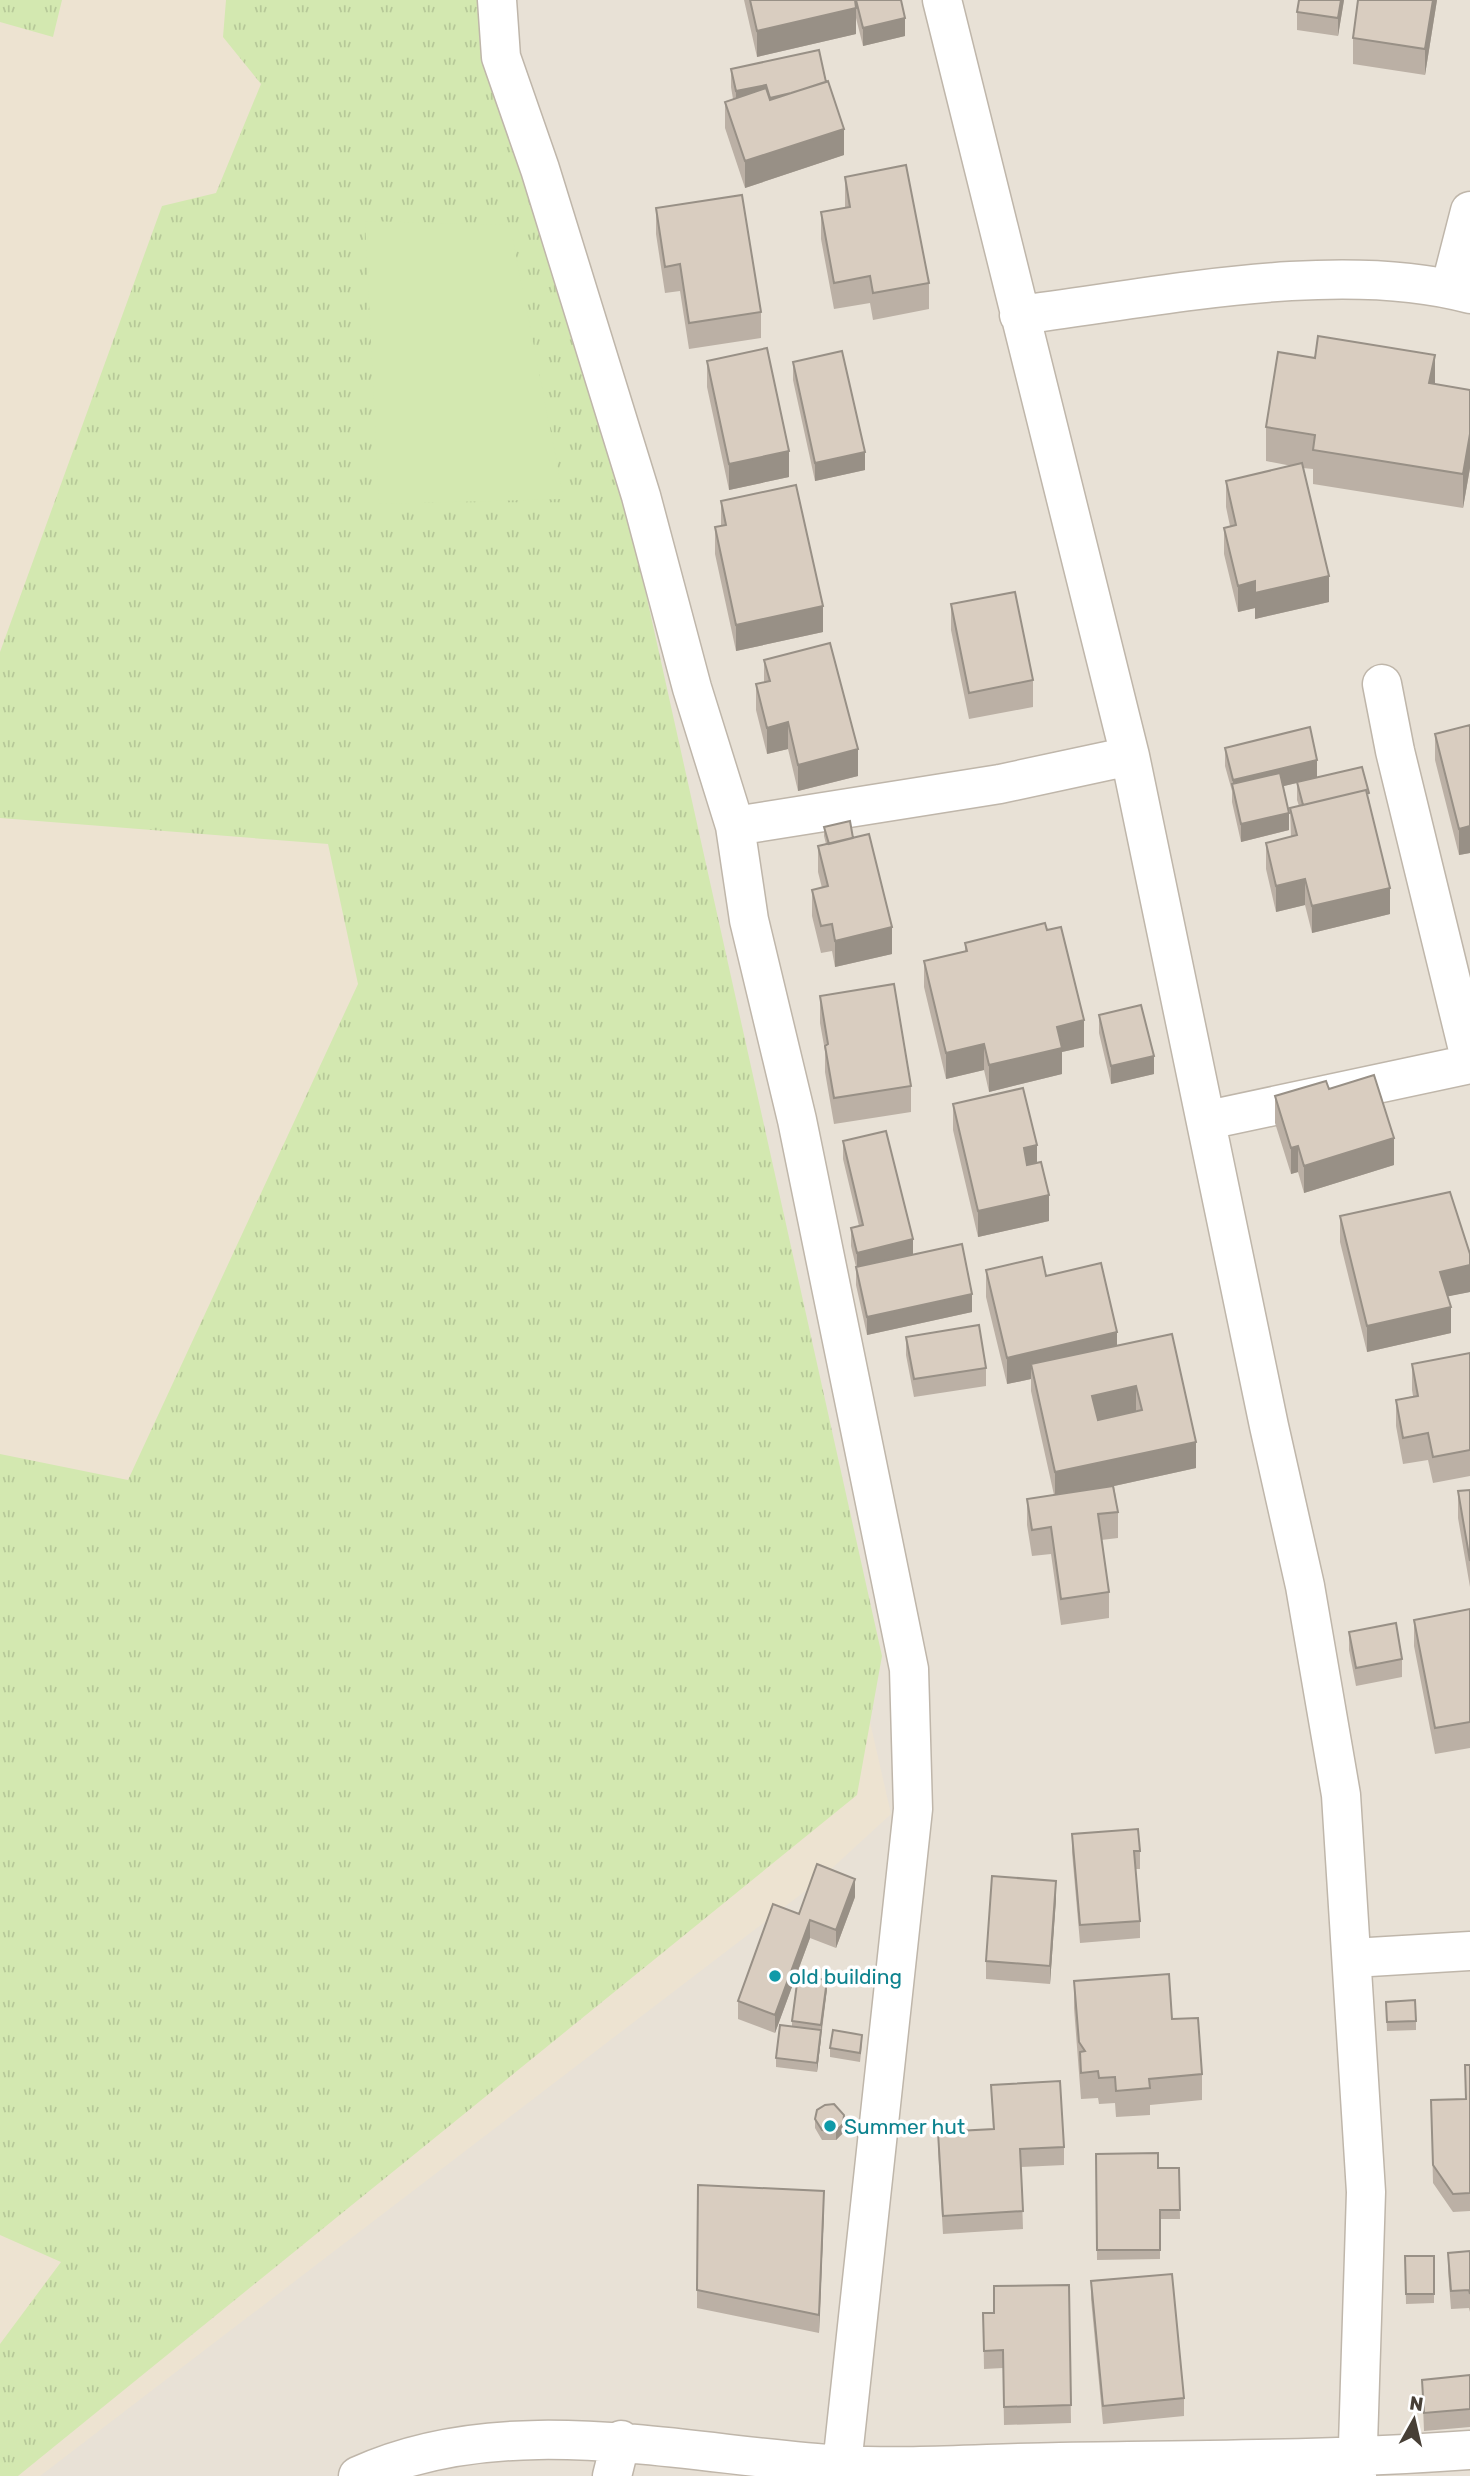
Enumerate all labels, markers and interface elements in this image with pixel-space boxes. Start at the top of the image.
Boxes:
place label: old building [789,1964,902,1989]
marker: old building [767,1968,783,1984]
place label: Summer hut [844,2114,965,2139]
marker: Summer hut [822,2118,838,2134]
north arrow [1379,2385,1449,2455]
text: N [1408,2391,1425,2416]

